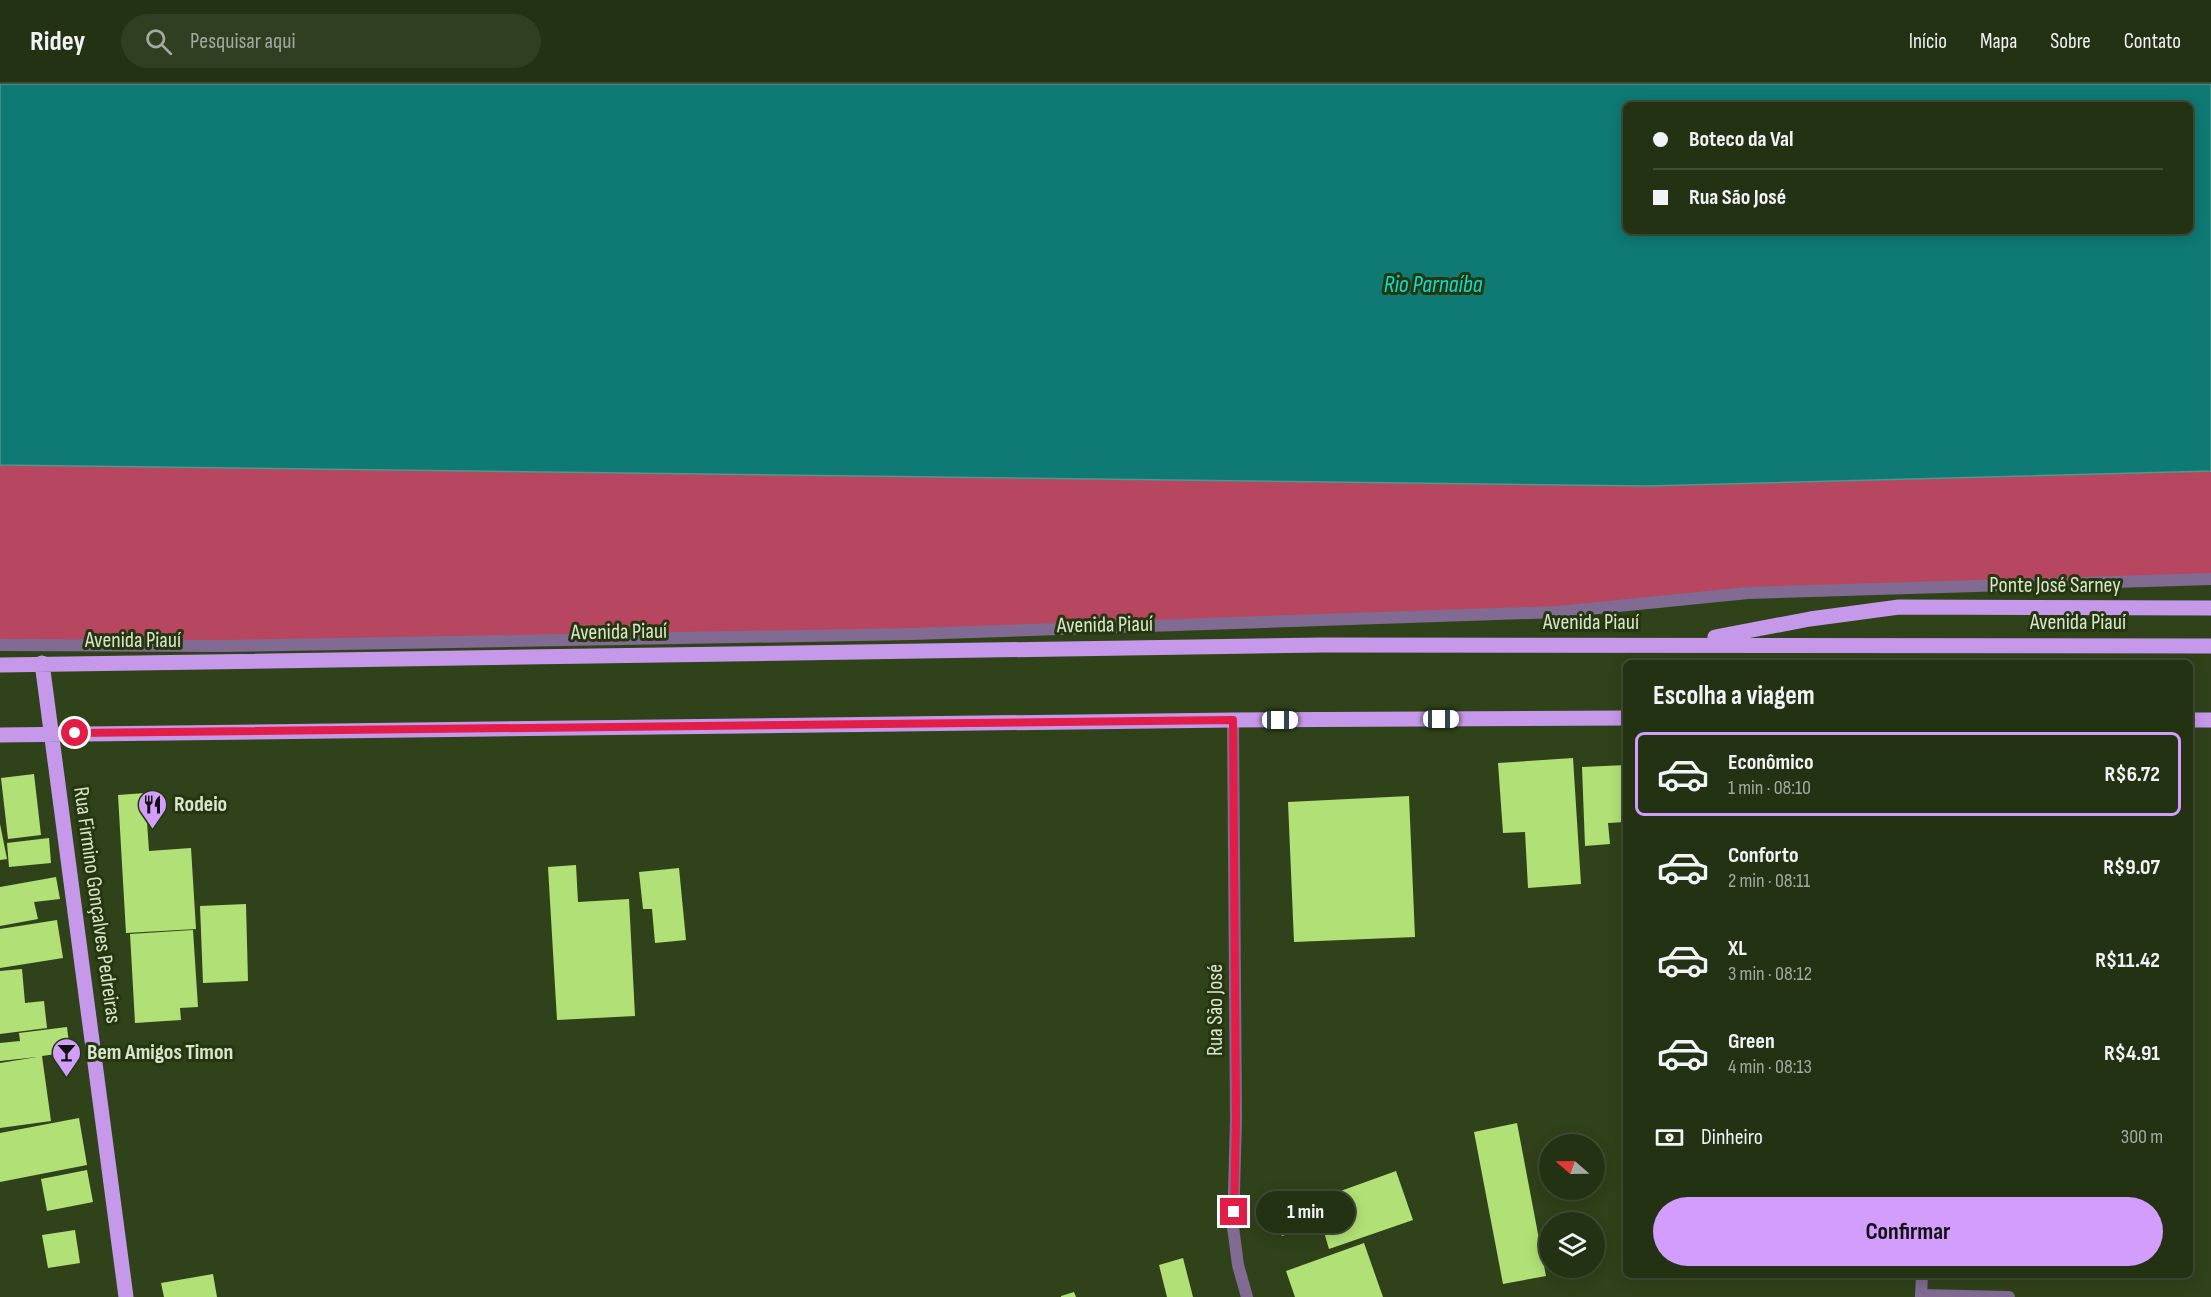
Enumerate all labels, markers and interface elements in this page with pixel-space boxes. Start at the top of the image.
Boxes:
search box [121,14,541,68]
text: Ridey [30,25,85,58]
icon: search [142,25,175,58]
text: Pesquisar aqui [190,28,296,55]
text: Início [1909,29,1947,54]
text: Mapa [1980,29,2017,54]
text: Sobre [2050,29,2091,54]
text: Contato [2124,29,2181,54]
text: Boteco da Val [1689,126,1793,153]
text: Rua São José [1689,184,1786,211]
water label: Rio Parnaíba [1384,270,1483,299]
street label: Ponte José Sarney [1989,572,2121,599]
street label: Avenida Piauí [1542,609,1640,636]
street label: Avenida Piauí [2029,609,2127,636]
street label: Avenida Piauí [1056,611,1154,639]
street label: Avenida Piauí [570,618,668,646]
street label: Avenida Piauí [84,627,182,654]
text: Escolha a viagem [1653,680,1815,712]
car [1423,710,1459,728]
car [1262,711,1298,729]
route start [61,719,88,746]
icon: car [1656,747,1710,801]
text: Econômico [1728,749,1814,776]
text: R$6.72 [2105,761,2160,788]
text: 1 min · 08:10 [1728,776,1811,800]
street label: Rua Firmino Gonçalves Pedreiras [67,785,127,1025]
restaurant icon: Rodeio [137,788,169,830]
place label: Rodeio [174,791,227,818]
icon: car [1656,840,1710,894]
text: Conforto [1728,842,1799,869]
text: R$9.07 [2103,854,2160,881]
text: 2 min · 08:11 [1728,869,1810,893]
icon: car [1656,933,1710,987]
text: XL [1728,935,1747,962]
text: R$11.42 [2095,947,2160,974]
text: 3 min · 08:12 [1728,962,1812,986]
street label: Rua São José [1202,964,1229,1056]
icon: car [1656,1026,1710,1080]
text: Green [1728,1028,1775,1055]
bar icon: Bem Amigos Timon [50,1036,82,1078]
place label: Bem Amigos Timon [87,1039,233,1066]
text: R$4.91 [2104,1040,2160,1067]
text: 4 min · 08:13 [1728,1055,1812,1079]
icon: cash [1653,1121,1686,1154]
text: Dinheiro [1701,1124,1763,1151]
text: 300 m [2121,1125,2163,1149]
north arrow [1539,1134,1605,1200]
map controls [1539,1134,1605,1278]
callout: 1 min [1255,1191,1354,1233]
button: Confirmar [1653,1197,2163,1266]
route end [1220,1198,1247,1225]
text: 1 min [1287,1200,1324,1224]
button: layers [1539,1212,1605,1278]

